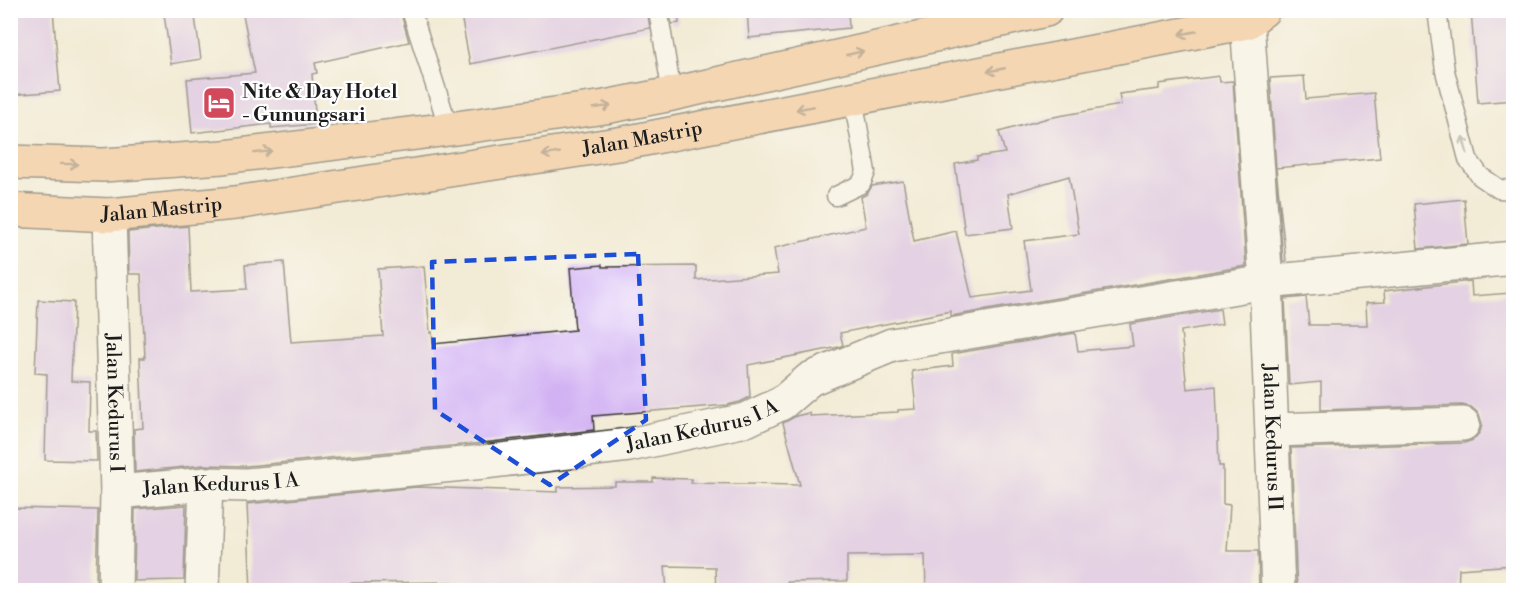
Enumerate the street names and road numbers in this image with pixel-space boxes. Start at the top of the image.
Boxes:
street label: Jalan Mastrip [579,116,705,162]
street label: Jalan Mastrip [99,192,223,228]
street label: Jalan Kedurus I [100,332,129,473]
street label: Jalan Kedurus II [1257,362,1287,511]
street label: Jalan Kedurus I A [622,393,784,458]
street label: Jalan Kedurus I A [140,467,301,502]

